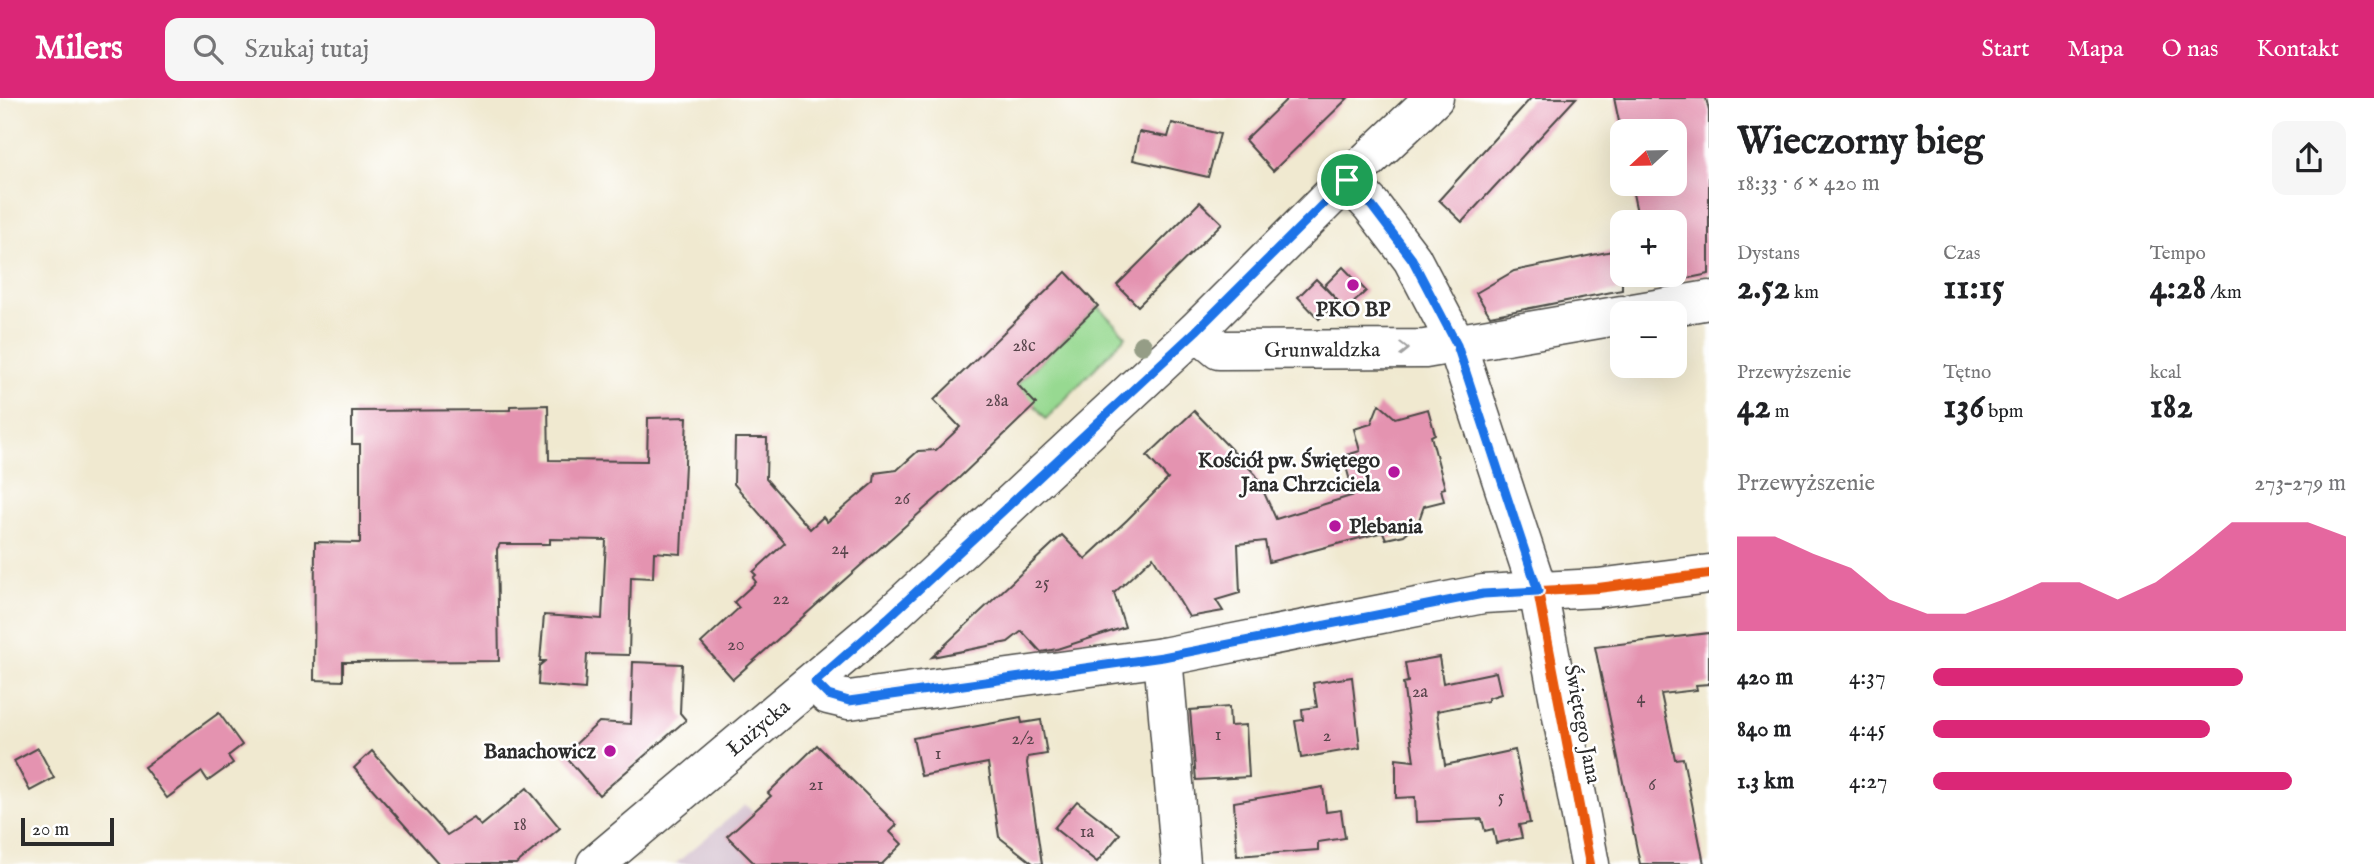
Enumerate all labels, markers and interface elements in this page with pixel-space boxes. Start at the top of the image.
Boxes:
search box [165,18,655,81]
text: Milers [35,28,123,70]
icon: search [189,30,227,68]
text: Szukaj tutaj [245,33,369,66]
text: Start [1981,34,2029,65]
text: Mapa [2067,34,2124,65]
text: O nas [2162,34,2218,65]
text: Kontakt [2256,34,2339,65]
north arrow [1610,119,1687,196]
map controls [1610,119,1687,378]
text: Wieczorny bieg [1737,119,1984,167]
button: share [2272,121,2346,195]
pin [1317,150,1377,210]
icon: arrive [1328,161,1366,199]
text: 18:33 · 6 × 420 m [1737,169,1880,198]
button: + [1610,210,1687,287]
text: Dystans [1737,242,1800,266]
text: Czas [1943,242,1980,266]
text: Tempo [2150,242,2206,266]
text: 2.52 [1737,266,1790,311]
text: 11:15 [1943,266,2004,311]
text: 4:28 [2150,266,2206,311]
marker: PKO BP [1345,277,1361,293]
text: km [1790,281,1819,305]
text: /km [2206,281,2242,305]
place label: PKO BP [1316,297,1391,324]
button: − [1610,301,1687,378]
house number: 28c [1012,335,1036,358]
street label: Grunwaldzka [1264,337,1381,365]
one-way arrow [1399,341,1410,357]
text: Przewyższenie [1737,361,1851,385]
text: Tętno [1943,361,1991,385]
text: kcal [2150,361,2181,385]
text: 42 [1737,385,1771,430]
text: 136 [1943,385,1984,430]
text: 182 [2150,385,2193,430]
house number: 28a [985,390,1009,413]
text: m [1771,400,1789,424]
text: bpm [1984,400,2023,424]
place label: Kościół pw. Świętego Jana Chrzciciela [1198,447,1381,499]
marker: Kościół pw. Świętego Jana Chrzciciela [1386,464,1402,480]
text: Przewyższenie [1737,469,1875,498]
text: 273–279 m [2254,469,2346,498]
house number: 26 [894,488,910,511]
place label: Plebania [1349,514,1424,541]
marker: Plebania [1327,518,1343,534]
house number: 24 [831,538,849,561]
house number: 25 [1035,572,1050,595]
house number: 22 [773,588,789,611]
house number: 20 [727,634,745,657]
street label: Świętego Jana [1557,662,1607,787]
text: 420 m [1737,663,1793,692]
text: 4:37 [1849,663,1886,692]
house number: 2a [1412,681,1428,704]
house number: 4 [1637,687,1646,710]
street label: Łużycka [722,693,797,763]
text: 840 m [1737,715,1791,744]
text: 4:45 [1849,715,1886,744]
house number: 1 [1215,724,1221,747]
house number: 2 [1323,725,1331,748]
house number: 2/2 [1012,728,1034,751]
place label: Banachowicz [484,739,596,766]
marker: Banachowicz [602,743,618,759]
house number: 1 [935,743,941,766]
text: 1.3 km [1737,767,1794,796]
text: 4:27 [1849,767,1888,796]
house number: 21 [808,774,824,797]
house number: 6 [1648,774,1656,797]
house number: 5 [1498,786,1505,809]
house number: 18 [513,814,527,837]
scale bar [21,815,114,847]
text: 20 m [32,818,69,842]
house number: 1a [1080,821,1094,844]

